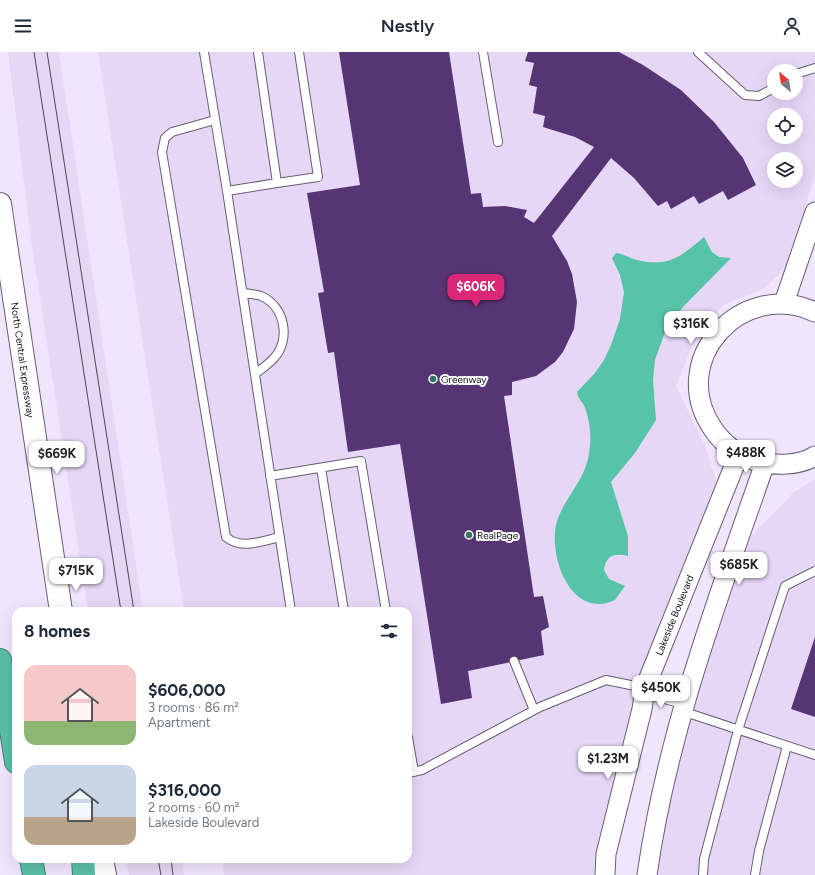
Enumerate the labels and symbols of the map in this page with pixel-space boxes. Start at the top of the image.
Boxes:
north arrow [767,64,803,100]
pin: $606K [448,274,504,308]
street label: North Central Expressway [8,301,37,419]
pin: $316K [663,311,719,345]
place label: Greenway [441,373,487,386]
marker: Greenway [428,374,438,384]
pin: $488K [718,440,774,474]
pin: $669K [29,441,85,475]
place label: RealPage [477,529,519,542]
marker: RealPage [464,530,474,540]
pin: $685K [711,552,767,586]
pin: $715K [48,558,104,592]
street label: Lakeside Boulevard [652,573,697,657]
pin: $450K [633,675,689,709]
pin: $1.23M [575,746,641,780]

